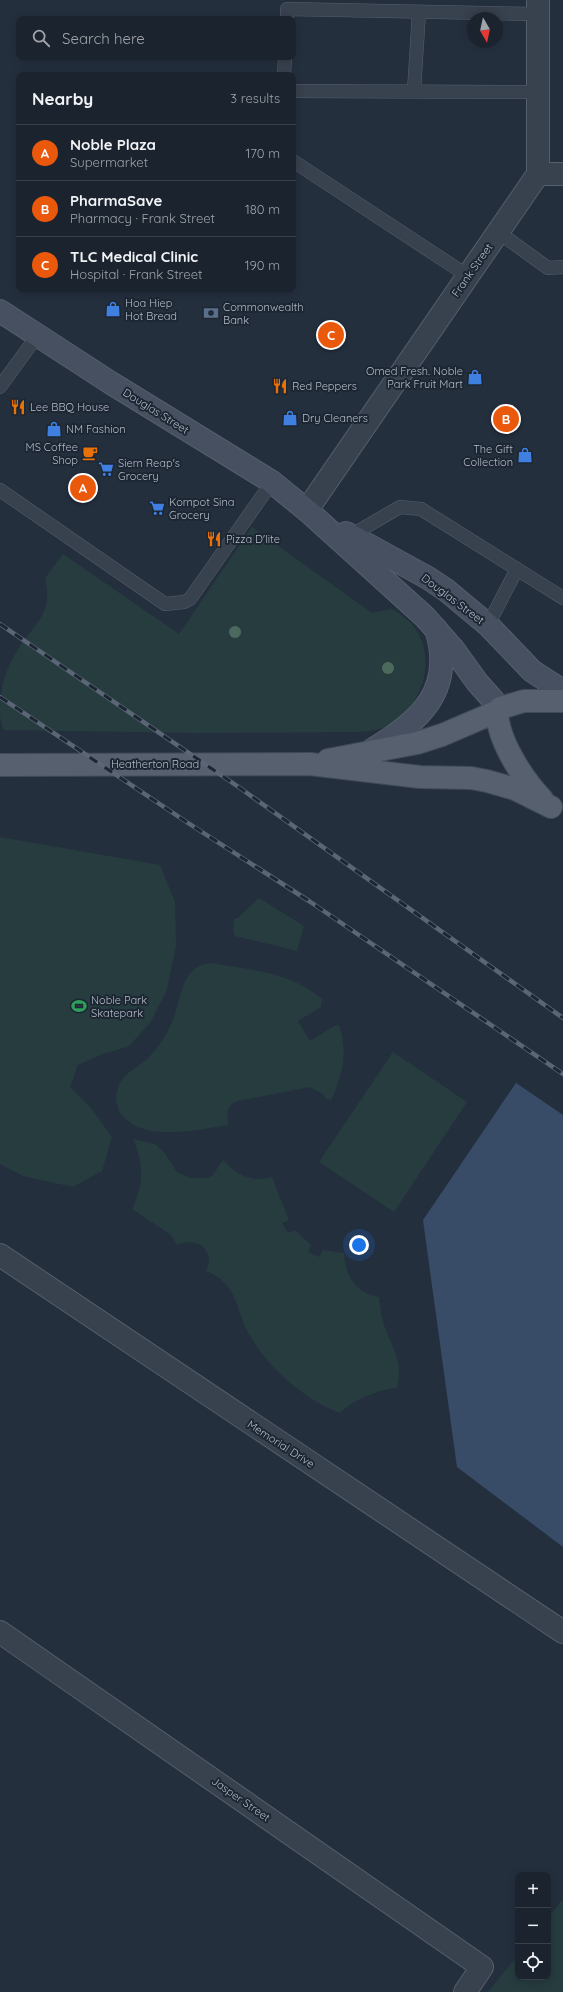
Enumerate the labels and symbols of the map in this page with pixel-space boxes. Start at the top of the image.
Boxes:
north arrow [467,12,503,48]
street label: Frank Street [448,240,496,299]
place label: Hoa Hiep Hot Bread [125,296,177,323]
shop icon: Hoa Hiep Hot Bread [104,300,122,318]
place label: Commonwealth Bank [223,300,304,327]
bank icon: Commonwealth Bank [202,304,220,322]
pin: C [318,320,344,350]
place label: Omed Fresh. Noble Park Fruit Mart [366,364,463,391]
shop icon: Omed Fresh. Noble Park Fruit Mart [466,368,484,386]
restaurant icon: Red Peppers [271,377,289,395]
place label: Red Peppers [292,379,357,393]
street label: Douglas Street [120,385,192,437]
restaurant icon: Lee BBQ House [9,398,27,416]
place label: Lee BBQ House [30,400,109,414]
pin: B [493,404,519,434]
shop icon: Dry Cleaners [281,409,299,427]
place label: Dry Cleaners [302,411,368,425]
shop icon: NM Fashion [45,420,63,438]
place label: NM Fashion [66,422,126,436]
place label: MS Coffee Shop [26,440,78,467]
place label: The Gift Collection [463,442,513,469]
cafe icon: MS Coffee Shop [81,444,99,462]
shop icon: The Gift Collection [516,446,534,464]
place label: Siem Reap's Grocery [118,456,180,483]
supermarket icon: Siem Reap's Grocery [97,460,115,478]
pin: A [70,473,96,503]
place label: Kompot Sina Grocery [169,495,234,522]
supermarket icon: Kompot Sina Grocery [148,499,166,517]
restaurant icon: Pizza D'lite [205,530,223,548]
place label: Pizza D'lite [226,532,280,546]
street label: Douglas Street [419,571,487,627]
street label: Heatherton Road [111,757,199,771]
place label: Noble Park Skatepark [91,993,147,1020]
sports icon: Noble Park Skatepark [70,997,88,1015]
your location [349,1235,369,1255]
street label: Memorial Drive [245,1417,317,1471]
street label: Jasper Street [209,1774,273,1824]

